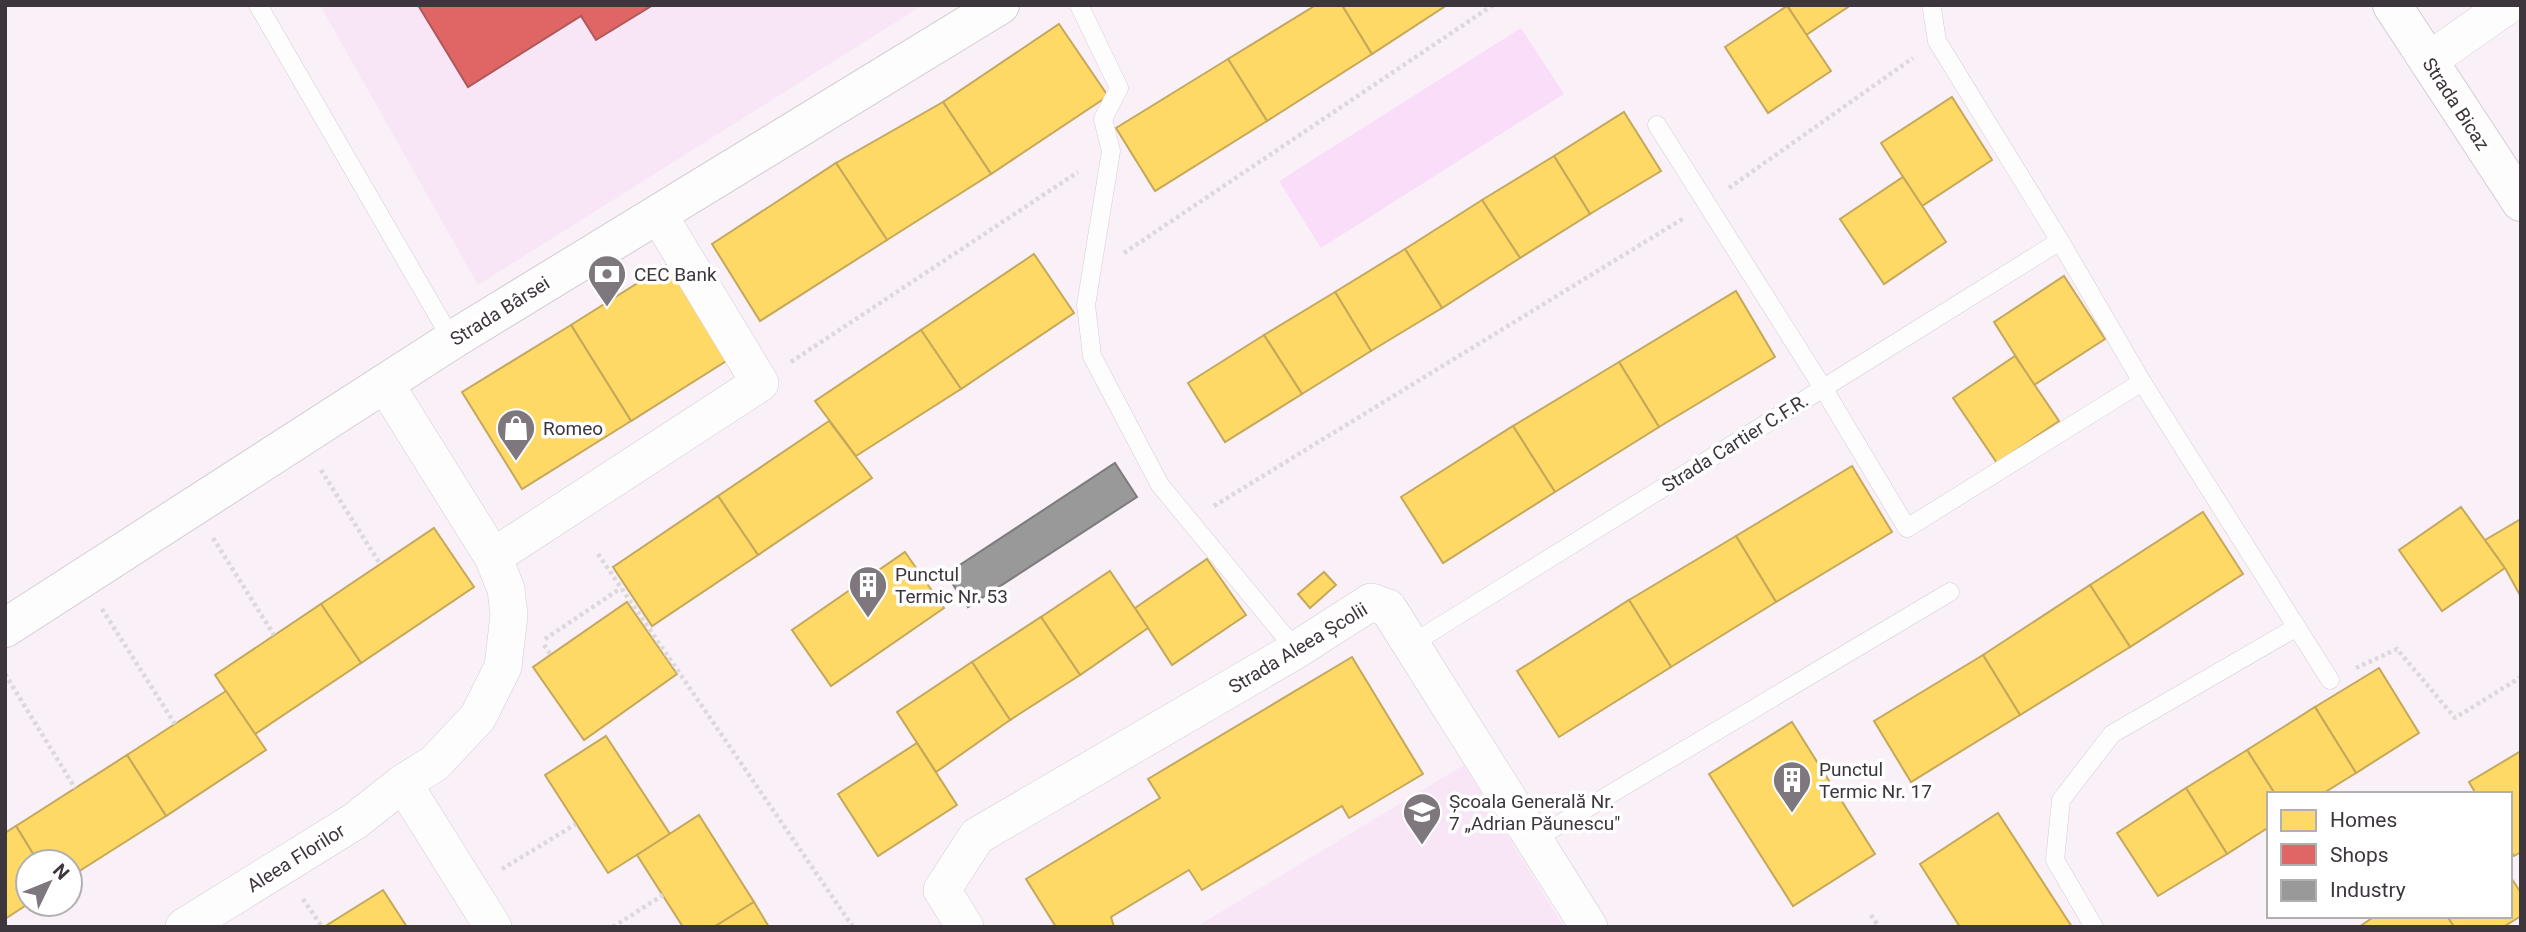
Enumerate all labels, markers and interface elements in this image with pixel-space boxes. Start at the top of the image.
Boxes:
street label: Strada Bicaz [2418,53,2494,155]
bank icon: CEC Bank [586,253,628,308]
place label: CEC Bank [634,263,717,286]
street label: Strada Bârsei [446,271,554,351]
street label: Strada Cartier C.F.R. [1657,389,1813,497]
shop icon: Romeo [495,407,537,462]
place label: Romeo [543,417,603,440]
place label: Punctul Termic Nr. 53 [895,563,1008,608]
building icon: Punctul Termic Nr. 53 [847,564,889,619]
street label: Strada Aleea Școlii [1224,598,1372,698]
place label: Punctul Termic Nr. 17 [1819,758,1932,803]
building icon: Punctul Termic Nr. 17 [1771,759,1813,814]
place label: Școala Generală Nr. 7 „Adrian Păunescu" [1449,790,1620,835]
school or university icon: Școala Generală Nr. 7 „Adrian Păunescu" [1401,791,1443,846]
legend [2267,792,2512,918]
text: Homes [2330,808,2397,832]
street label: Aleea Florilor [243,819,350,897]
text: Shops [2330,843,2389,867]
north arrow [14,848,84,918]
text: N [48,859,74,884]
text: Industry [2330,878,2406,902]

